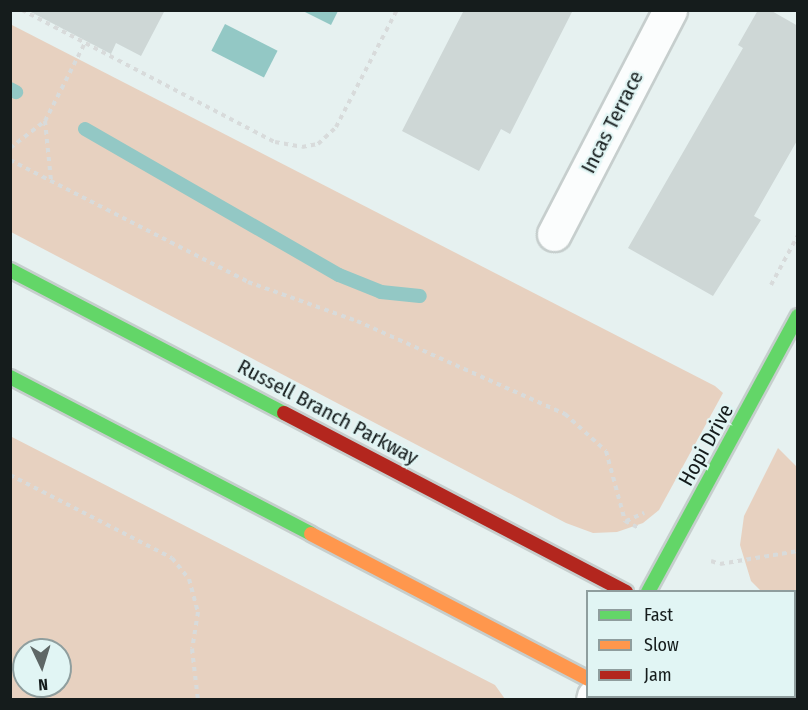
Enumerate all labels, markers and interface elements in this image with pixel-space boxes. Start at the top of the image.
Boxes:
street label: Incas Terrace [575,67,649,177]
street label: Russell Branch Parkway [233,354,423,470]
street label: Hopi Drive [673,400,739,490]
legend [586,590,796,698]
text: Fast [644,604,673,626]
text: Slow [644,634,679,656]
north arrow [12,638,72,698]
text: Jam [644,664,672,686]
text: N [38,675,49,694]

